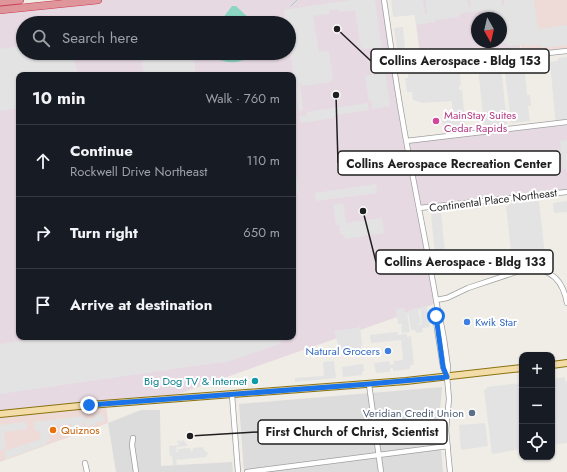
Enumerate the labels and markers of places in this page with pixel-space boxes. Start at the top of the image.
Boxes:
callout: Collins Aerospace - Bldg 153 [371,49,549,73]
place label: MainStay Suites Cedar Rapids [444,107,517,136]
marker: MainStay Suites Cedar Rapids [431,116,441,126]
callout: Collins Aerospace Recreation Center [338,151,560,175]
callout: Collins Aerospace - Bldg 133 [376,250,553,274]
place label: Kwik Star [475,314,517,330]
marker: Kwik Star [462,317,472,327]
place label: Natural Grocers [306,343,381,359]
marker: Natural Grocers [383,346,393,356]
place label: Big Dog TV & Internet [144,373,247,389]
marker: Big Dog TV & Internet [250,376,260,386]
place label: Veridian Credit Union [363,405,464,421]
marker: Veridian Credit Union [467,408,477,418]
callout: First Church of Christ, Scientist [258,420,447,444]
place label: Quiznos [61,422,100,438]
marker: Quiznos [48,425,58,435]

